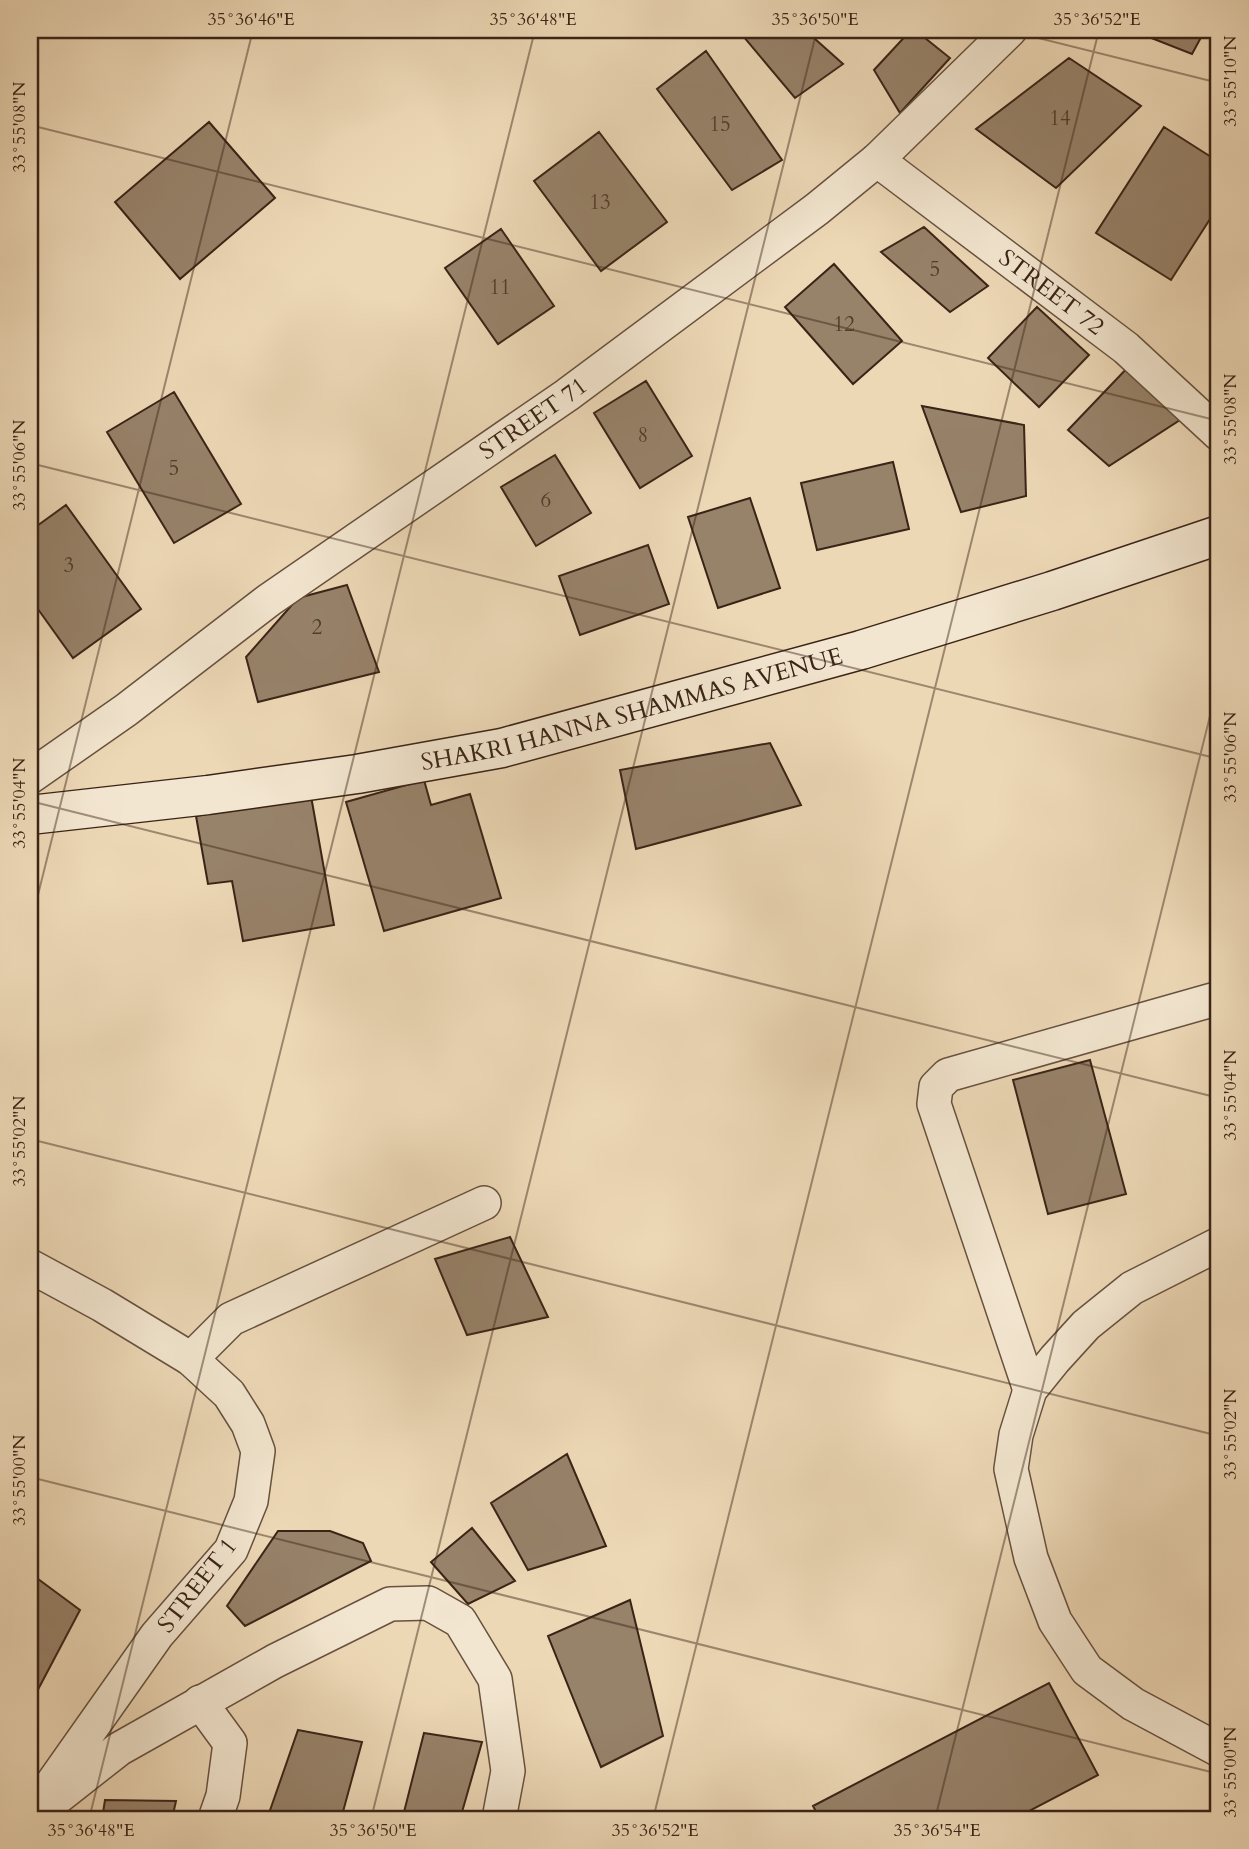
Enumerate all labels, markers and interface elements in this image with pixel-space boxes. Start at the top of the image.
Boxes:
text: 35°36'46"E [207,7,295,32]
text: 35°36'48"E [489,7,577,32]
text: 35°36'50"E [771,7,859,32]
text: 35°36'52"E [1053,7,1141,32]
text: 33°55'10"N [1218,35,1243,127]
text: 33°55'08"N [7,81,32,173]
house number: 14 [1049,104,1071,133]
house number: 15 [709,110,731,139]
house number: 13 [589,188,611,217]
street label: STREET 72 [992,242,1111,343]
house number: 5 [930,255,940,284]
house number: 11 [489,273,511,302]
house number: 12 [833,310,855,339]
street label: STREET 71 [473,370,594,468]
text: 33°55'08"N [1218,373,1243,465]
text: 33°55'06"N [7,419,32,511]
house number: 8 [638,421,648,450]
house number: 5 [169,454,179,483]
house number: 6 [541,486,551,515]
house number: 3 [64,551,74,580]
house number: 2 [312,613,323,642]
street label: SHAKRI HANNA SHAMMAS AVENUE [418,640,846,779]
text: 33°55'06"N [1218,711,1243,803]
text: 33°55'04"N [7,757,32,849]
text: 33°55'04"N [1218,1049,1243,1141]
text: 33°55'02"N [7,1095,32,1187]
text: 33°55'02"N [1218,1388,1243,1480]
text: 33°55'00"N [7,1434,32,1526]
street label: STREET 1 [150,1531,245,1640]
text: 33°55'00"N [1218,1726,1243,1818]
text: 35°36'48"E [47,1818,135,1843]
text: 35°36'50"E [329,1818,417,1843]
text: 35°36'52"E [611,1818,699,1843]
text: 35°36'54"E [893,1818,981,1843]

